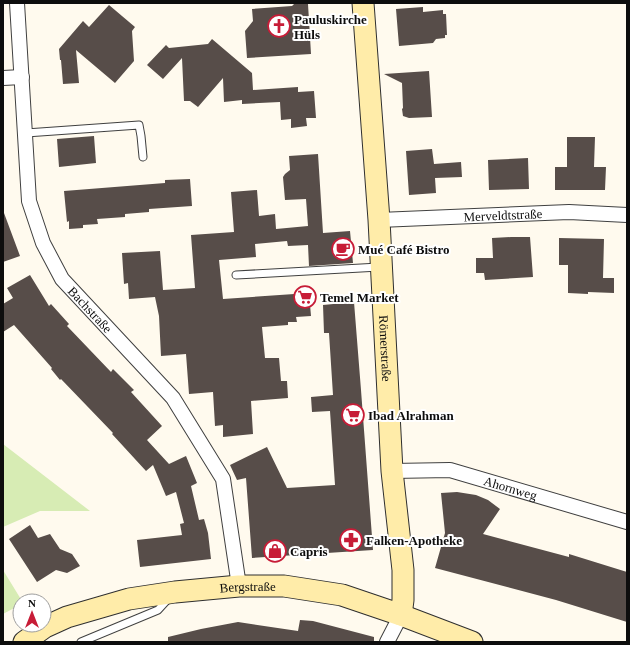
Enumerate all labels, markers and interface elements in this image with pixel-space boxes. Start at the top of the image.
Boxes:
place label: Pauluskirche Hüls [294,12,367,42]
church icon: Pauluskirche Hüls [266,13,292,39]
street label: Merveldtstraße [463,206,543,224]
cafe icon: Mué Café Bistro [330,236,356,262]
place label: Mué Café Bistro [358,242,449,257]
street label: Bachstraße [65,283,116,336]
supermarket icon: Temel Market [292,284,318,310]
place label: Temel Market [320,290,399,305]
street label: Römerstraße [376,315,395,382]
supermarket icon: Ibad Alrahman [340,402,366,428]
place label: Ibad Alrahman [368,408,454,423]
street label: Ahornweg [482,473,539,503]
pharmacy icon: Falken-Apotheke [338,527,364,553]
place label: Falken-Apotheke [366,533,462,548]
shop icon: Capris [262,538,288,564]
place label: Capris [290,544,328,559]
street label: Bergstraße [219,579,276,595]
north arrow [12,593,52,633]
text: N [28,597,36,609]

